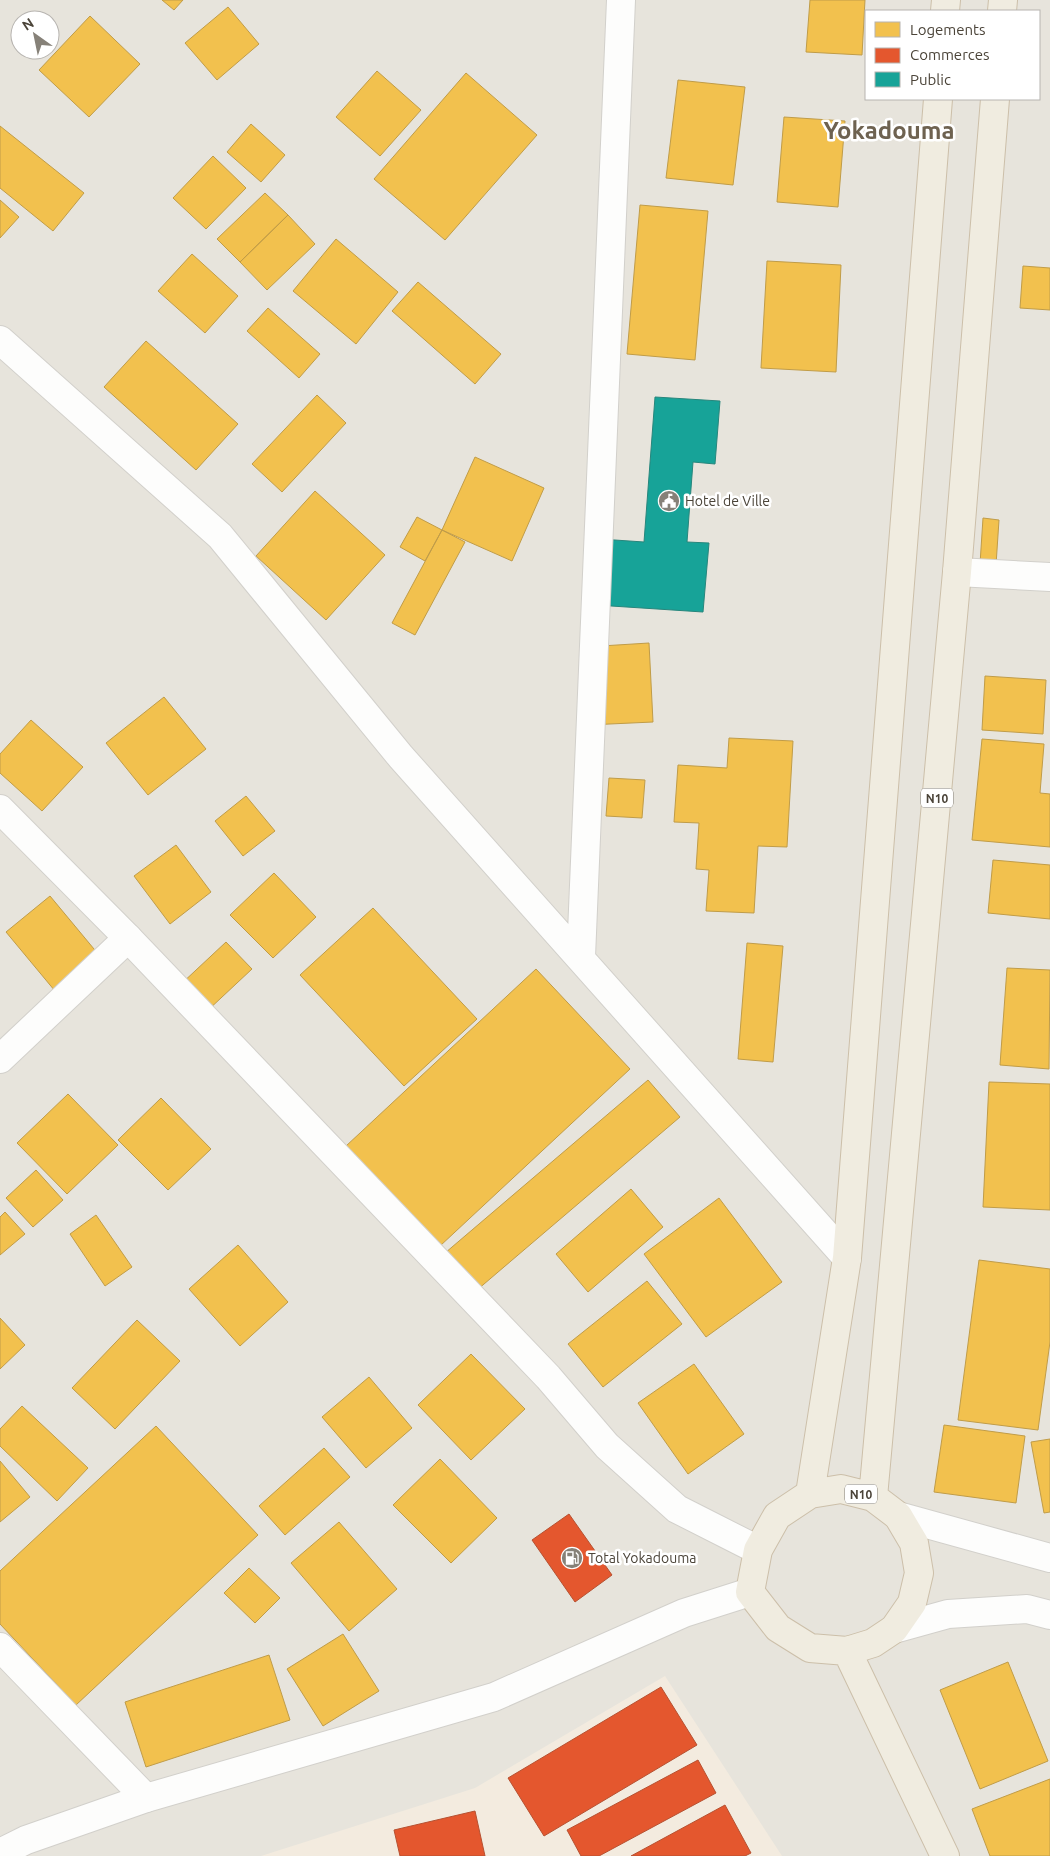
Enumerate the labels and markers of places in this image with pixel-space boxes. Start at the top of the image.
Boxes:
public building icon: Hotel de Ville [657,489,681,513]
place label: Hotel de Ville [685,493,770,509]
fuel station icon: Total Yokadouma [560,1546,584,1570]
place label: Total Yokadouma [588,1550,696,1566]

